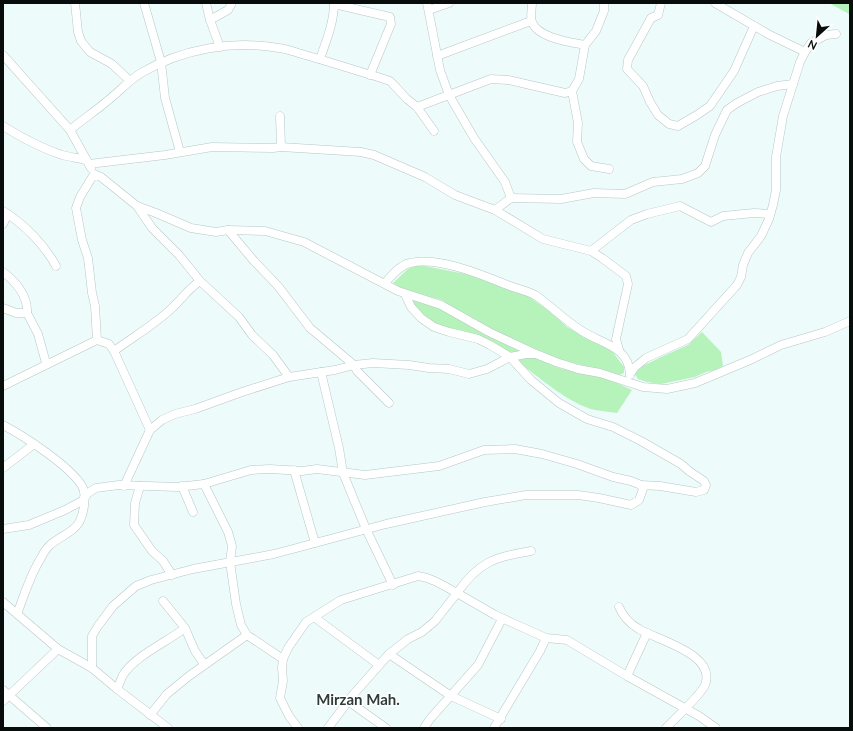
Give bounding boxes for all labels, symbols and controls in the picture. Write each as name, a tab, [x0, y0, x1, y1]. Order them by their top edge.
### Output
north arrow	[797, 16, 837, 56]
text: N	[806, 38, 819, 53]
district label: Mirzan Mah.	[316, 690, 400, 708]

